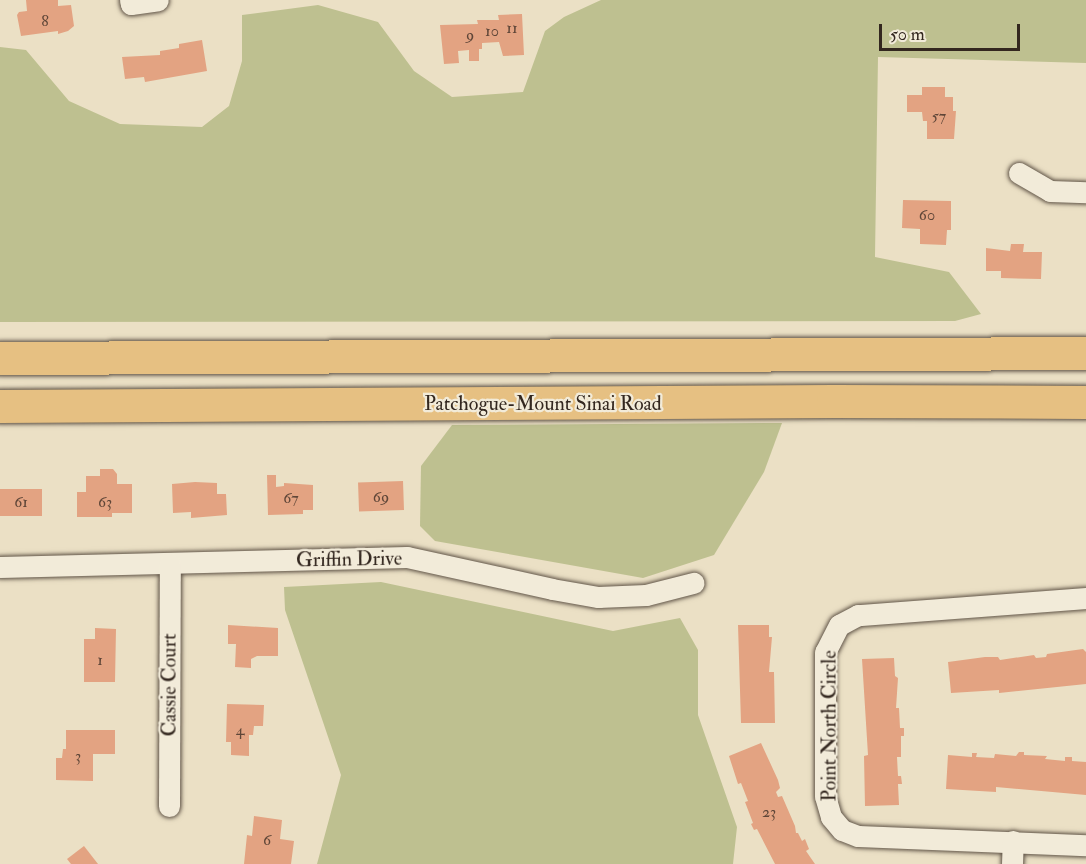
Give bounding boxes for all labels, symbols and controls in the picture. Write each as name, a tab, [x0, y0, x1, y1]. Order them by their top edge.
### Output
house number: 8	[41, 11, 49, 31]
scale bar	[882, 12, 1023, 50]
house number: 11	[506, 18, 518, 38]
house number: 10	[485, 21, 499, 41]
text: 50 m	[890, 23, 925, 46]
house number: 9	[466, 25, 474, 45]
house number: 57	[932, 106, 946, 126]
house number: 60	[919, 205, 935, 225]
street label: Patchogue-Mount Sinai Road	[424, 391, 662, 415]
house number: 69	[373, 487, 389, 507]
house number: 67	[283, 488, 299, 508]
house number: 61	[14, 492, 28, 512]
house number: 63	[98, 492, 112, 512]
street label: Griffin Drive	[296, 546, 402, 572]
street label: Cassie Court	[157, 634, 181, 736]
house number: 1	[97, 650, 103, 670]
street label: Point North Circle	[817, 650, 841, 802]
house number: 4	[236, 720, 244, 740]
house number: 3	[75, 746, 81, 766]
house number: 23	[762, 802, 776, 822]
house number: 6	[263, 830, 271, 850]

